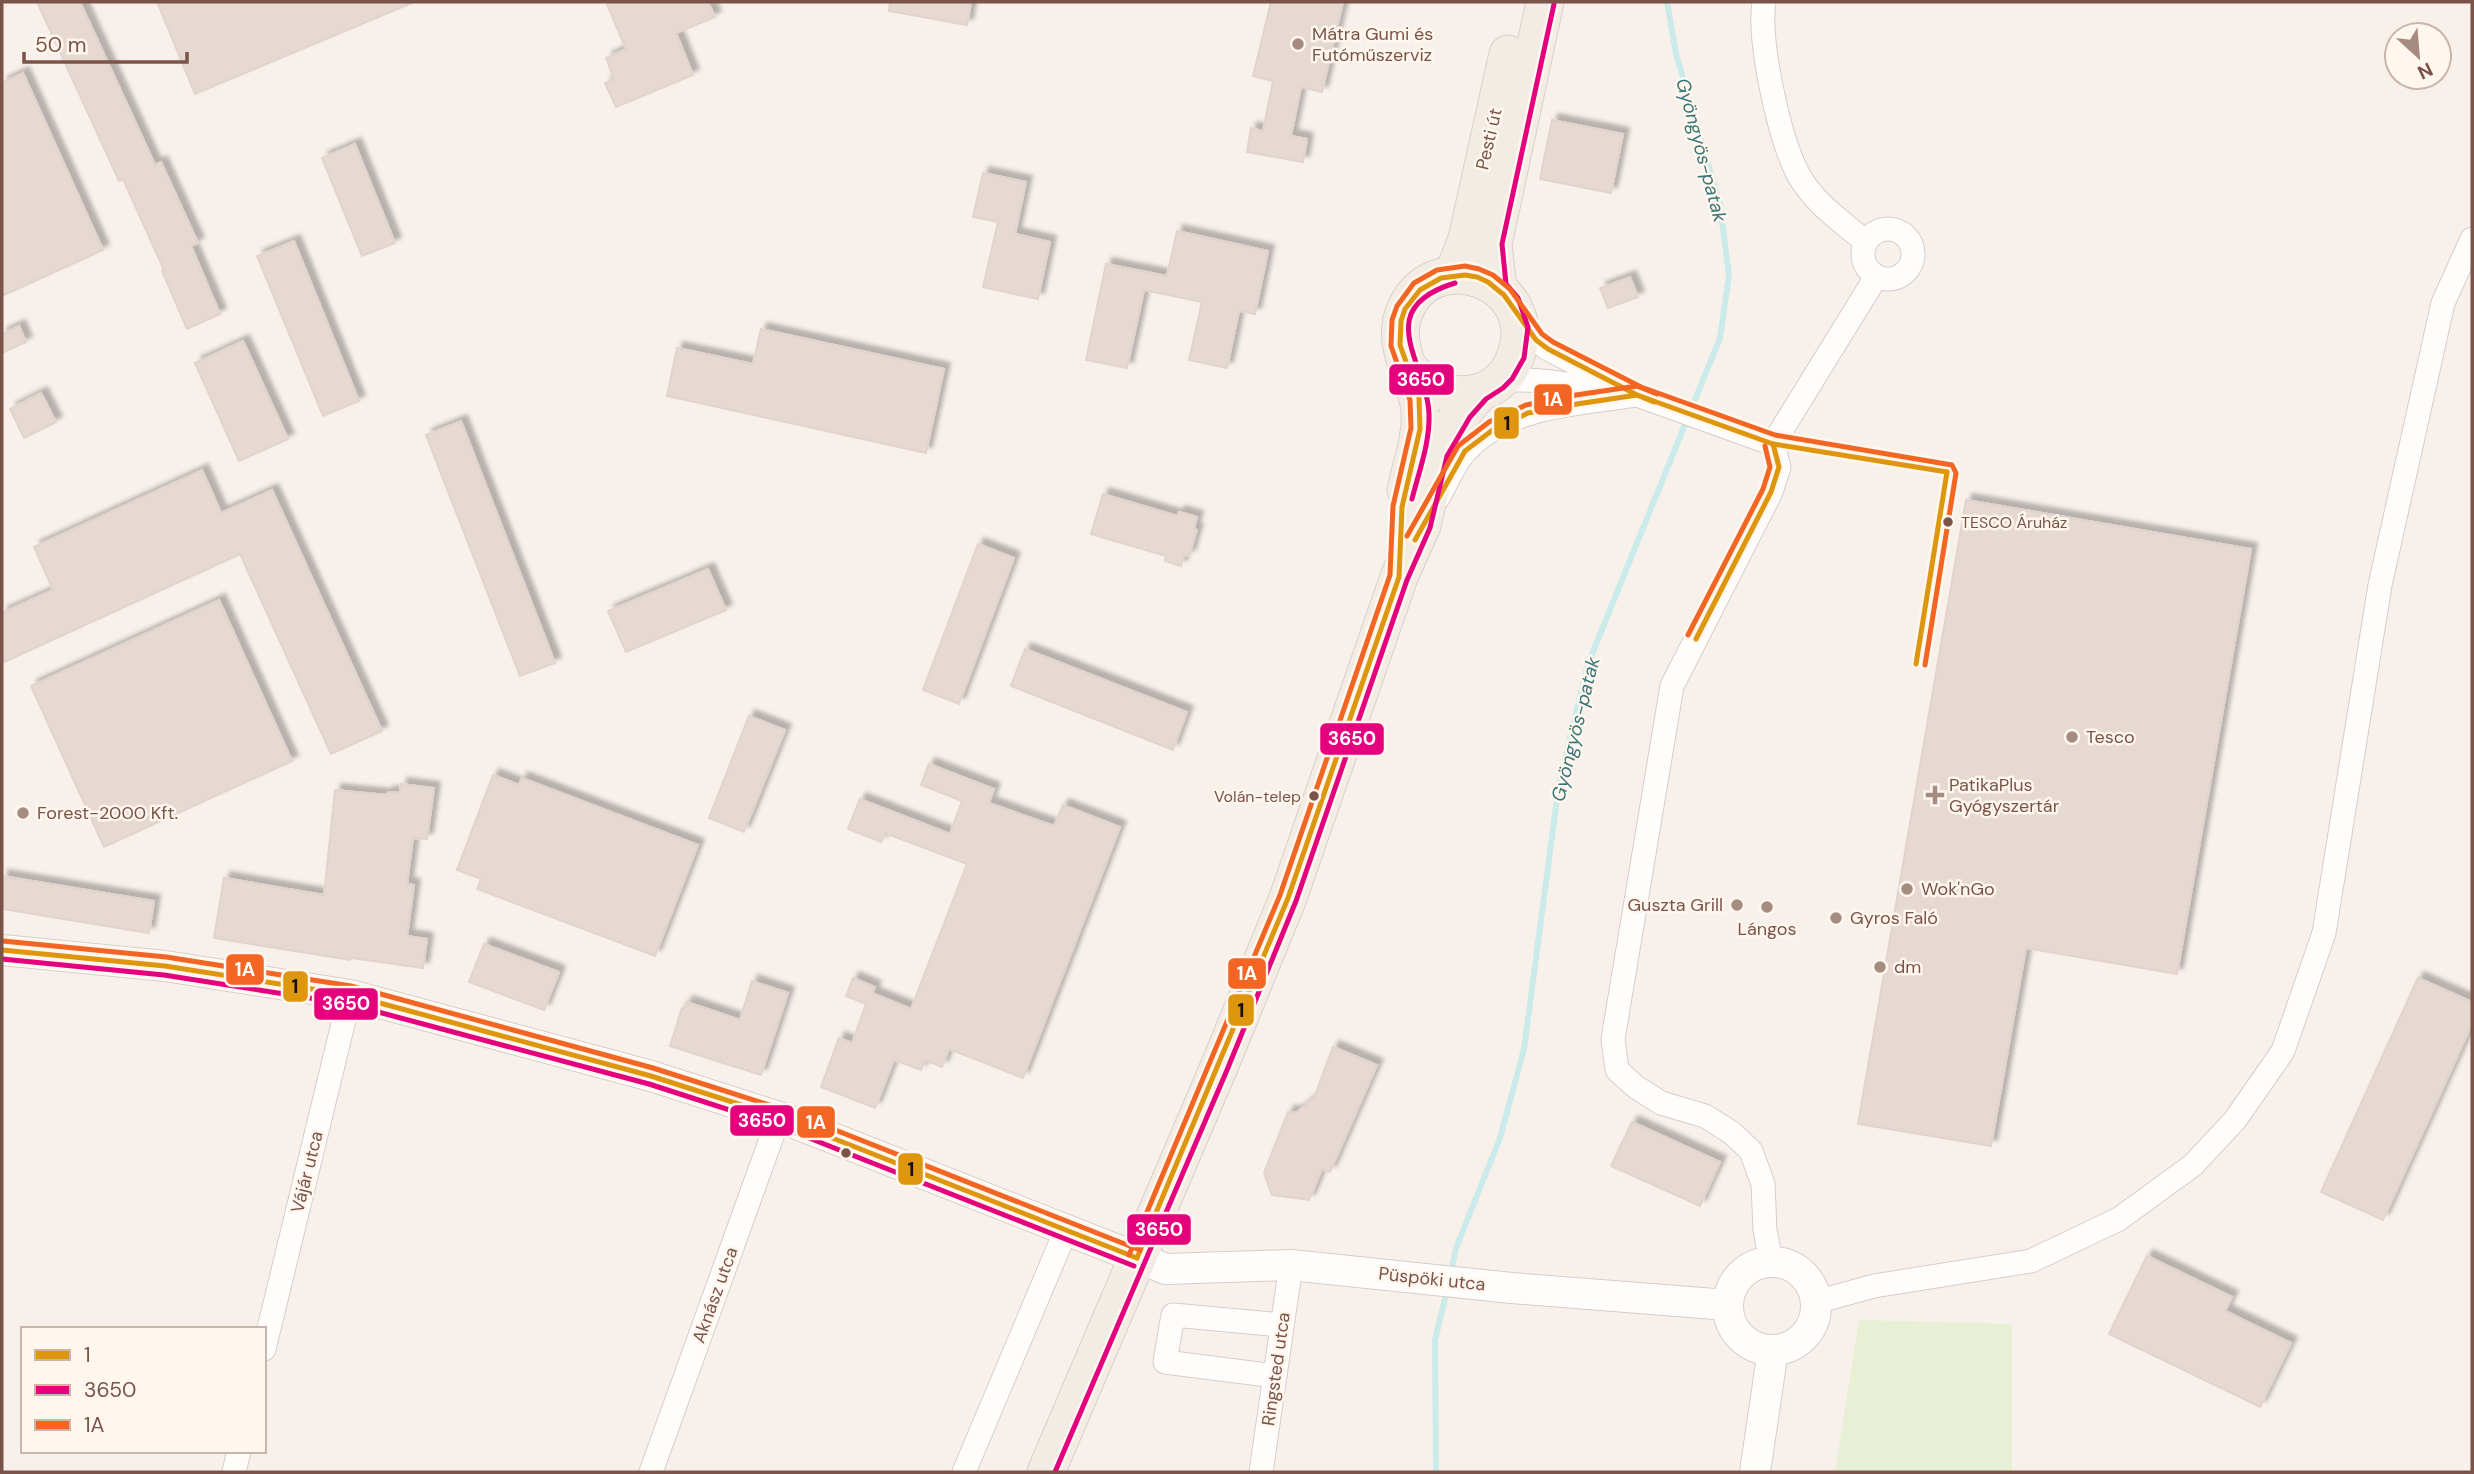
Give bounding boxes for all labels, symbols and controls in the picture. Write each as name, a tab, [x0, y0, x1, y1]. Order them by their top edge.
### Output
scale bar	[24, 21, 187, 65]
north arrow	[2383, 21, 2453, 91]
place label: Mátra Gumi és Futóműszerviz	[1312, 22, 1433, 67]
text: 50 m	[35, 31, 86, 59]
marker: Mátra Gumi és Futóműszerviz	[1290, 36, 1306, 52]
text: N	[2414, 57, 2437, 85]
water label: Gyöngyös-patak	[1670, 75, 1733, 225]
street label: Pesti út	[1470, 106, 1508, 172]
line badge: 3650	[1388, 363, 1455, 396]
text: 3650	[1397, 367, 1445, 392]
line badge: 1A	[1533, 383, 1573, 416]
text: 1A	[1543, 387, 1564, 412]
line badge: 1	[1493, 406, 1520, 440]
text: 1	[1504, 411, 1510, 436]
place label: TESCO Áruház	[1961, 512, 2067, 533]
marker: TESCO Áruház	[1941, 515, 1955, 529]
water label: Gyöngyös-patak	[1545, 654, 1606, 804]
line badge: 3650	[1319, 722, 1385, 756]
place label: Tesco	[2086, 725, 2135, 749]
text: 3650	[1328, 726, 1376, 751]
marker: Tesco	[2064, 729, 2080, 745]
place label: PatikaPlus Gyógyszertár	[1949, 773, 2060, 818]
place label: Volán-telep	[1214, 786, 1301, 807]
marker: PatikaPlus Gyógyszertár	[1927, 787, 1943, 803]
marker: Volán-telep	[1307, 789, 1321, 803]
place label: Forest-2000 Kft.	[37, 801, 178, 825]
marker: Forest-2000 Kft.	[15, 805, 31, 821]
place label: Wok'nGo	[1921, 877, 1995, 901]
marker: Wok'nGo	[1899, 881, 1915, 897]
place label: Guszta Grill	[1627, 893, 1723, 917]
marker: Guszta Grill	[1729, 897, 1745, 913]
marker: Lángos	[1759, 899, 1775, 915]
place label: Gyros Faló	[1850, 906, 1938, 930]
marker: Gyros Faló	[1828, 910, 1844, 926]
place label: Lángos	[1737, 917, 1797, 941]
line badge: 1A	[225, 953, 265, 986]
place label: dm	[1894, 955, 1921, 979]
text: 1A	[235, 957, 256, 982]
line badge: 1A	[1227, 957, 1267, 990]
marker: dm	[1872, 959, 1888, 975]
text: 1A	[1237, 961, 1258, 986]
line badge: 1	[282, 970, 309, 1003]
text: 1	[292, 974, 298, 999]
line badge: 3650	[313, 987, 379, 1021]
text: 3650	[322, 991, 370, 1016]
line badge: 1	[1227, 993, 1255, 1027]
text: 1	[1238, 998, 1244, 1023]
line badge: 3650	[729, 1104, 795, 1137]
line badge: 1A	[796, 1105, 836, 1139]
text: 3650	[738, 1108, 786, 1133]
text: 1A	[806, 1110, 827, 1135]
street label: Vájár utca	[285, 1129, 329, 1215]
unlabelled marker	[839, 1146, 853, 1160]
line badge: 1	[897, 1152, 924, 1186]
text: 1	[908, 1157, 914, 1182]
line badge: 3650	[1126, 1213, 1192, 1246]
text: 3650	[1135, 1217, 1183, 1242]
street label: Aknász utca	[687, 1244, 743, 1346]
street label: Püspöki utca	[1377, 1261, 1487, 1297]
street label: Ringsted utca	[1256, 1311, 1296, 1427]
legend	[21, 1327, 266, 1453]
text: 1	[84, 1341, 91, 1369]
text: 3650	[84, 1376, 136, 1404]
text: 1A	[84, 1411, 105, 1439]

